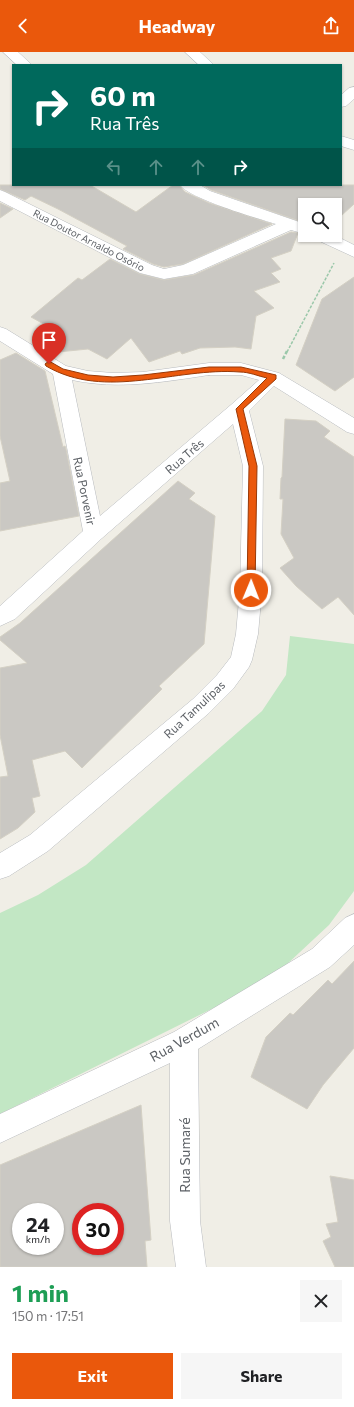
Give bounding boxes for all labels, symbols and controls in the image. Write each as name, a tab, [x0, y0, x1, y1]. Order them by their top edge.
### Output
icon: back	[12, 15, 34, 37]
text: Headway	[139, 15, 215, 37]
icon: share	[320, 15, 342, 37]
text: 60 m	[90, 78, 156, 112]
icon: right	[24, 80, 76, 132]
text: Rua Três	[90, 112, 159, 134]
icon: left	[103, 156, 125, 178]
icon: ahead	[145, 156, 167, 178]
icon: ahead	[187, 156, 209, 178]
icon: right	[229, 156, 251, 178]
map controls	[298, 198, 342, 242]
button: search	[298, 198, 342, 242]
street label: Rua Doutor Arnaldo Osório	[31, 207, 147, 273]
pin	[32, 323, 66, 364]
icon: arrive	[38, 329, 60, 351]
street label: Rua Três	[162, 436, 206, 476]
street label: Rua Porvenir	[71, 456, 99, 527]
position arrow	[230, 569, 272, 611]
street label: Rua Tamulipas	[161, 677, 227, 741]
street label: Rua Verdum	[146, 1013, 222, 1065]
street label: Rua Sumaré	[176, 1117, 193, 1193]
speed limit sign: 30	[72, 1203, 124, 1255]
text: 24	[26, 1212, 50, 1236]
text: km/h	[26, 1233, 50, 1245]
text: 1 min	[12, 1278, 69, 1307]
button: close	[300, 1280, 342, 1322]
text: 150 m · 17:51	[12, 1308, 84, 1324]
button: Exit	[12, 1353, 173, 1399]
button: Share	[181, 1353, 342, 1399]

